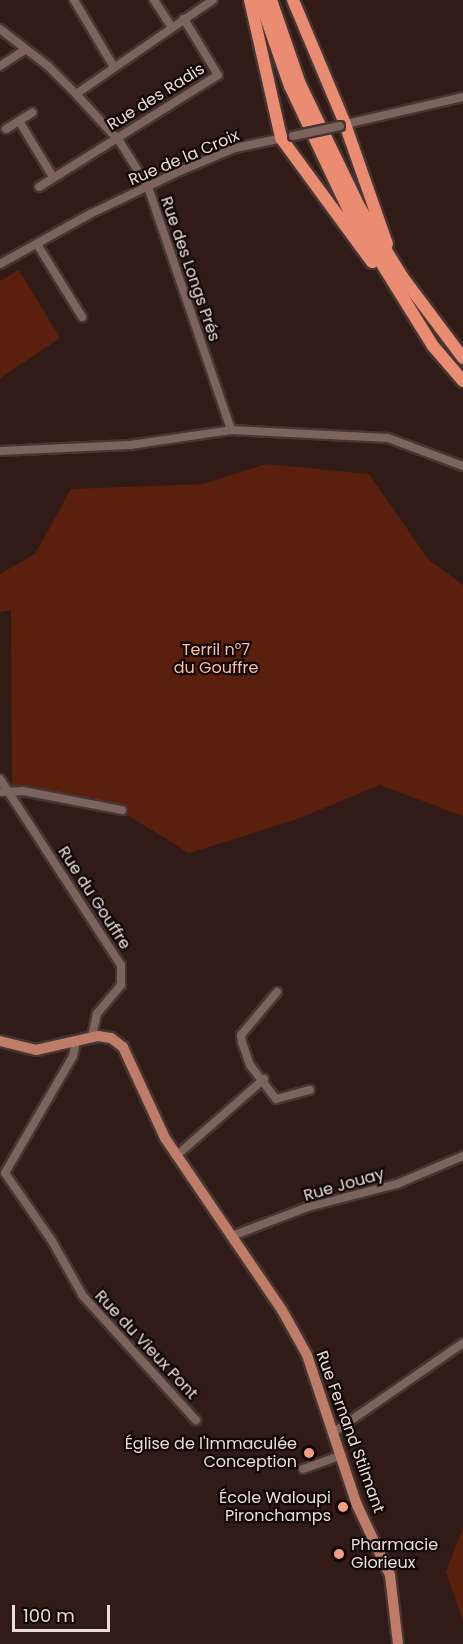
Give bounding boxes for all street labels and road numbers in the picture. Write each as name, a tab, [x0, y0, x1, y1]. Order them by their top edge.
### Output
street label: Rue des Radis	[104, 59, 208, 135]
street label: Rue de la Croix	[126, 126, 242, 190]
street label: Rue des Longs Prés	[156, 194, 224, 344]
street label: Rue du Gouffre	[54, 843, 134, 953]
street label: Rue Jouay	[301, 1164, 387, 1206]
street label: Rue du Vieux Pont	[91, 1287, 201, 1403]
street label: Rue Fernand Stilmant	[312, 1348, 388, 1516]

